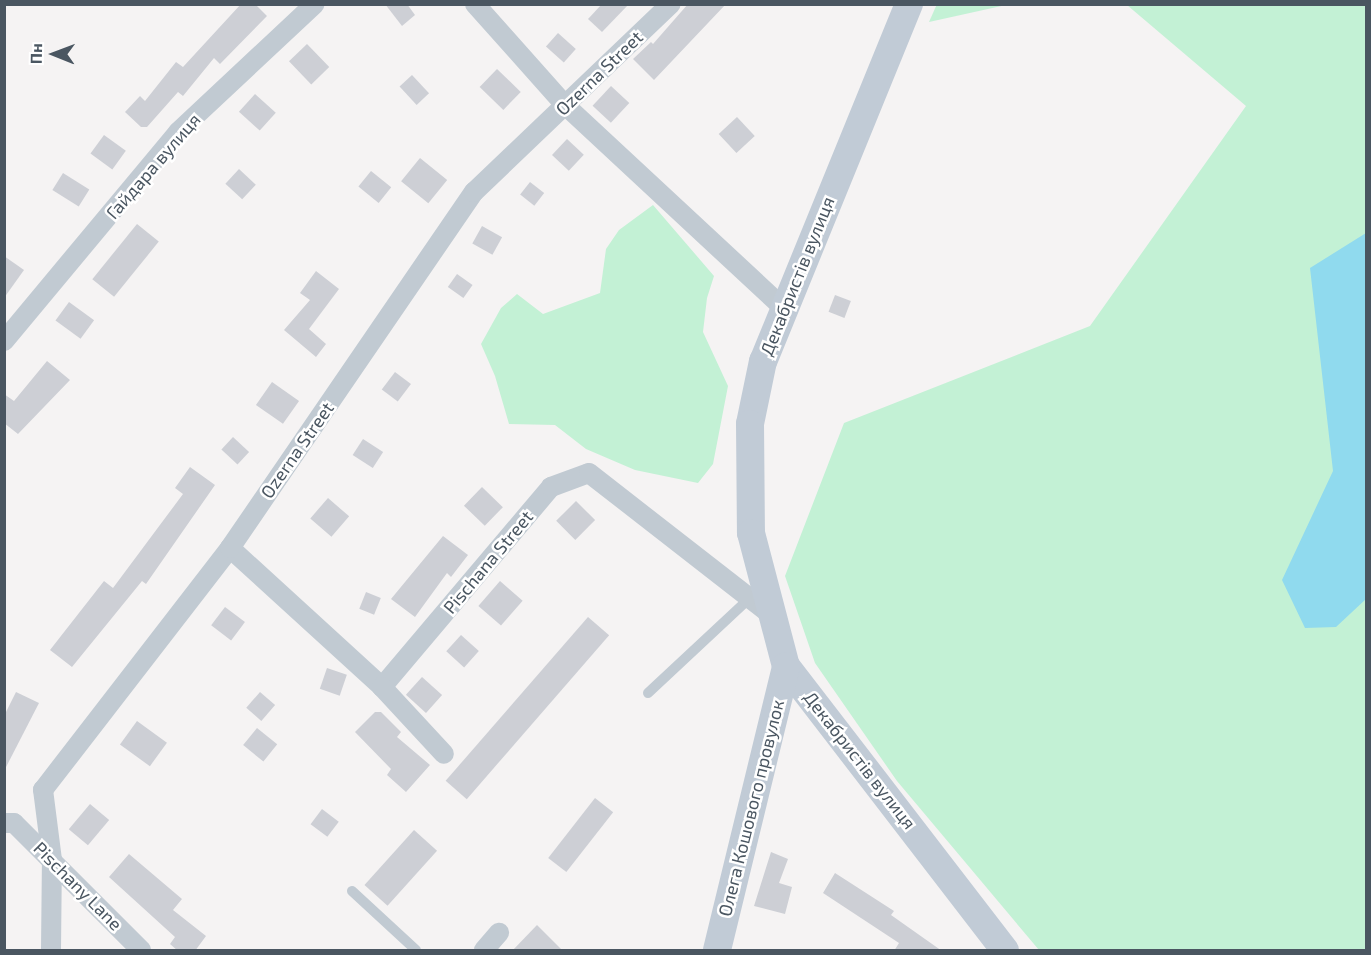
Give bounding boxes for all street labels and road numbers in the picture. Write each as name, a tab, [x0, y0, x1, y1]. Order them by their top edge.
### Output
street label: Ozerna Street	[551, 26, 647, 120]
street label: Гайдара вулиця	[101, 109, 205, 223]
street label: Декабристів вулиця	[755, 193, 839, 359]
street label: Ozerna Street	[256, 398, 338, 502]
street label: Pischana Street	[439, 506, 537, 618]
street label: Декабристів вулиця	[799, 687, 921, 833]
street label: Олега Кошового провулок	[714, 697, 788, 919]
street label: Pischany Lane	[29, 837, 127, 935]

